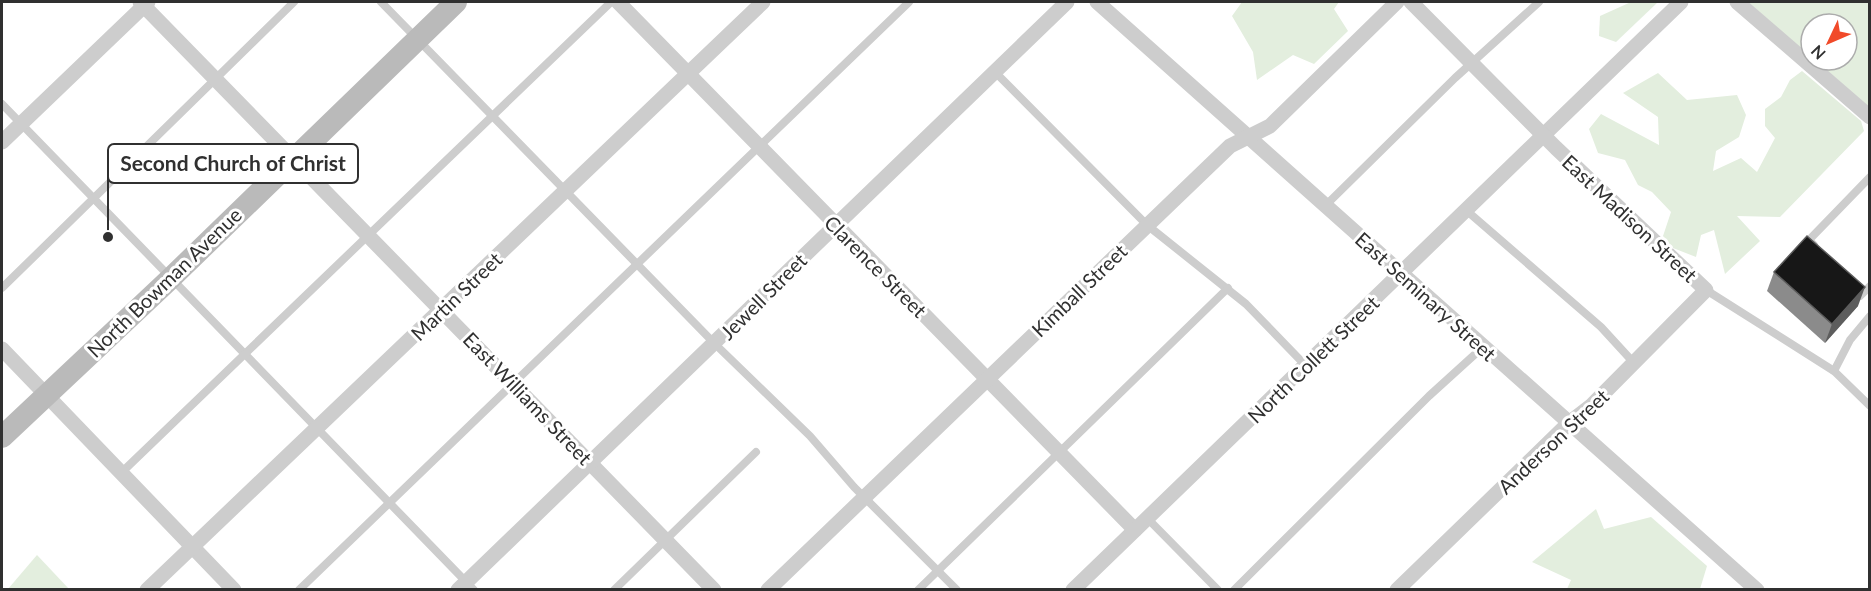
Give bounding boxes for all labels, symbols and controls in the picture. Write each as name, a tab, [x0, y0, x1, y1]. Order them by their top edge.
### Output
north arrow	[1799, 12, 1859, 72]
text: N	[1807, 42, 1829, 64]
callout: Second Church of Christ	[108, 144, 358, 183]
street label: East Madison Street	[1558, 149, 1702, 287]
text: Second Church of Christ	[120, 150, 346, 175]
street label: North Bowman Avenue	[82, 202, 246, 362]
street label: Clarence Street	[820, 210, 932, 322]
street label: East Seminary Street	[1351, 227, 1501, 365]
street label: Kimball Street	[1026, 239, 1132, 341]
street label: Martin Street	[406, 247, 506, 345]
street label: Jewell Street	[715, 248, 811, 344]
street label: North Collett Street	[1242, 290, 1384, 428]
street label: East Williams Street	[459, 327, 597, 469]
street label: Anderson Street	[1493, 384, 1613, 498]

